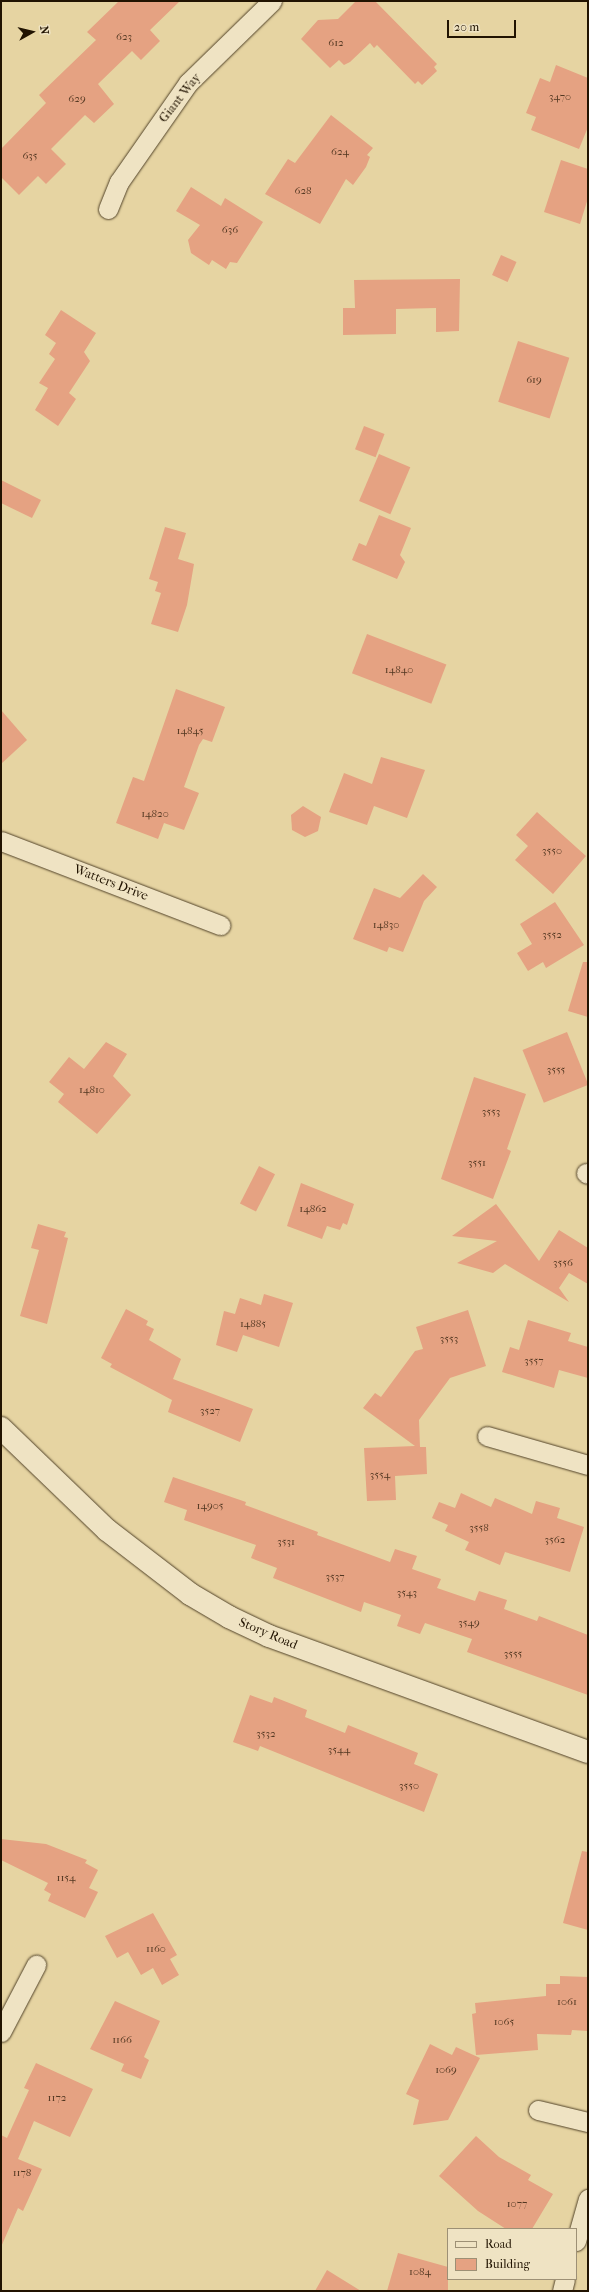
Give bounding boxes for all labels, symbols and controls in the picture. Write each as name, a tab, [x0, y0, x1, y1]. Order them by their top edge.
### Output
north arrow	[12, 12, 52, 52]
scale bar	[449, 12, 518, 38]
text: 20 m	[454, 20, 479, 34]
text: N	[37, 25, 51, 35]
house number: 623	[116, 30, 132, 44]
house number: 612	[328, 36, 344, 50]
street label: Giant Way	[156, 70, 204, 126]
house number: 3470	[549, 90, 571, 104]
house number: 629	[68, 92, 86, 106]
house number: 624	[331, 145, 349, 159]
house number: 635	[22, 149, 38, 163]
house number: 628	[294, 184, 312, 198]
house number: 636	[222, 223, 238, 237]
house number: 619	[526, 373, 542, 387]
house number: 14840	[385, 663, 413, 677]
house number: 14845	[177, 724, 203, 738]
house number: 14820	[141, 807, 169, 821]
house number: 3550	[542, 844, 562, 858]
street label: Watters Drive	[72, 862, 150, 904]
house number: 14830	[373, 918, 399, 932]
house number: 3552	[542, 928, 562, 942]
house number: 3555	[547, 1063, 565, 1077]
house number: 14810	[79, 1083, 105, 1097]
house number: 3553	[482, 1105, 500, 1119]
house number: 3551	[468, 1156, 486, 1170]
house number: 14862	[299, 1202, 327, 1216]
house number: 3556	[553, 1256, 573, 1270]
house number: 14885	[240, 1317, 266, 1331]
house number: 3553	[440, 1332, 458, 1346]
house number: 3557	[524, 1354, 544, 1368]
house number: 3527	[200, 1404, 220, 1418]
house number: 3554	[370, 1468, 390, 1482]
house number: 14905	[196, 1499, 224, 1513]
house number: 3558	[469, 1521, 489, 1535]
house number: 3562	[545, 1533, 565, 1547]
house number: 3531	[277, 1535, 295, 1549]
house number: 3537	[325, 1570, 345, 1584]
house number: 3543	[397, 1586, 417, 1600]
street label: Story Road	[236, 1615, 300, 1653]
house number: 3549	[458, 1616, 480, 1630]
house number: 3555	[504, 1647, 522, 1661]
house number: 3532	[256, 1727, 276, 1741]
house number: 3544	[328, 1743, 350, 1757]
house number: 3550	[399, 1779, 419, 1793]
house number: 1154	[56, 1871, 76, 1885]
house number: 1160	[146, 1942, 166, 1956]
house number: 1061	[557, 1995, 577, 2009]
house number: 1065	[494, 2015, 514, 2029]
house number: 1166	[112, 2033, 132, 2047]
house number: 1069	[435, 2063, 457, 2077]
house number: 1172	[48, 2091, 66, 2105]
house number: 1178	[13, 2166, 31, 2180]
house number: 1077	[507, 2197, 527, 2211]
legend	[447, 2228, 577, 2280]
text: Road	[485, 2237, 512, 2251]
text: Building	[485, 2257, 530, 2271]
house number: 1084	[409, 2265, 431, 2279]

